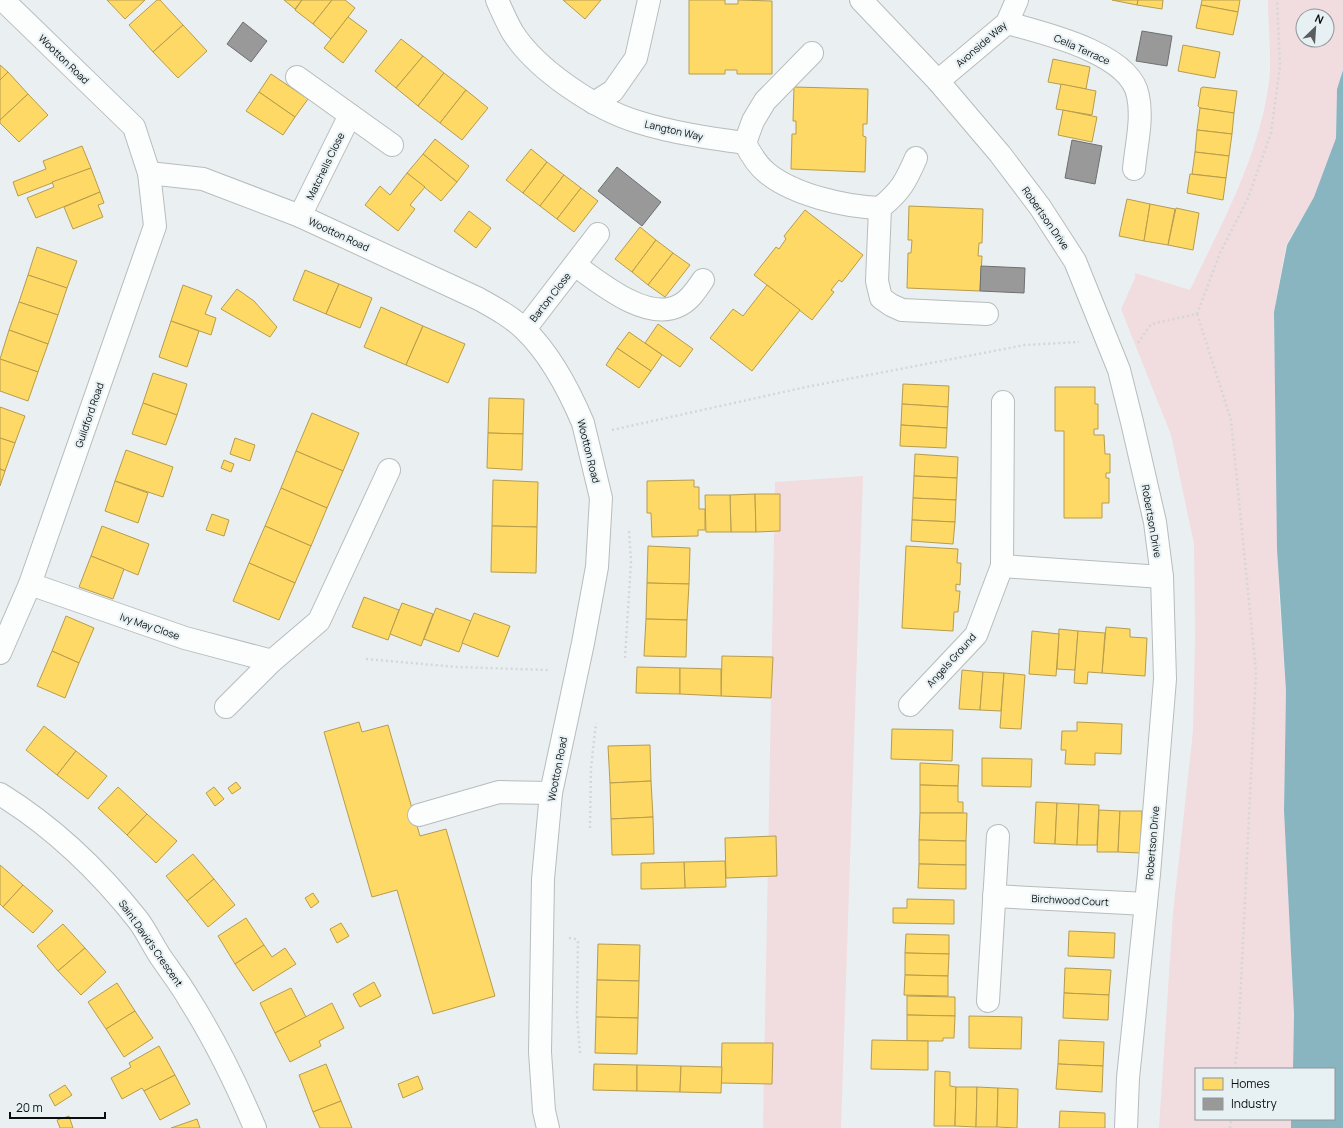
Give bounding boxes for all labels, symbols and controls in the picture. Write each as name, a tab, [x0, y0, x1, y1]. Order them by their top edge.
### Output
north arrow	[1295, 8, 1335, 48]
text: N	[1313, 10, 1326, 27]
street label: Avonside Way	[952, 17, 1010, 70]
street label: Celia Terrace	[1052, 30, 1112, 68]
street label: Wootton Road	[36, 31, 92, 87]
street label: Langton Way	[643, 116, 705, 144]
street label: Matchells Close	[303, 130, 347, 202]
street label: Robertson Drive	[1019, 184, 1073, 252]
street label: Wootton Road	[306, 214, 372, 254]
street label: Barton Close	[526, 269, 574, 325]
street label: Guildford Road	[71, 381, 107, 449]
street label: Wootton Road	[574, 417, 604, 485]
street label: Robertson Drive	[1139, 483, 1165, 559]
street label: Ivy May Close	[118, 609, 182, 643]
street label: Angels Ground	[923, 630, 979, 690]
street label: Wootton Road	[544, 735, 570, 803]
street label: Robertson Drive	[1142, 805, 1162, 881]
street label: Birchwood Court	[1031, 891, 1109, 909]
street label: Saint David's Crescent	[116, 897, 186, 989]
legend	[1195, 1068, 1335, 1120]
text: Homes	[1231, 1075, 1270, 1092]
scale bar	[10, 1094, 105, 1120]
text: Industry	[1231, 1095, 1277, 1112]
text: 20 m	[16, 1099, 43, 1116]

